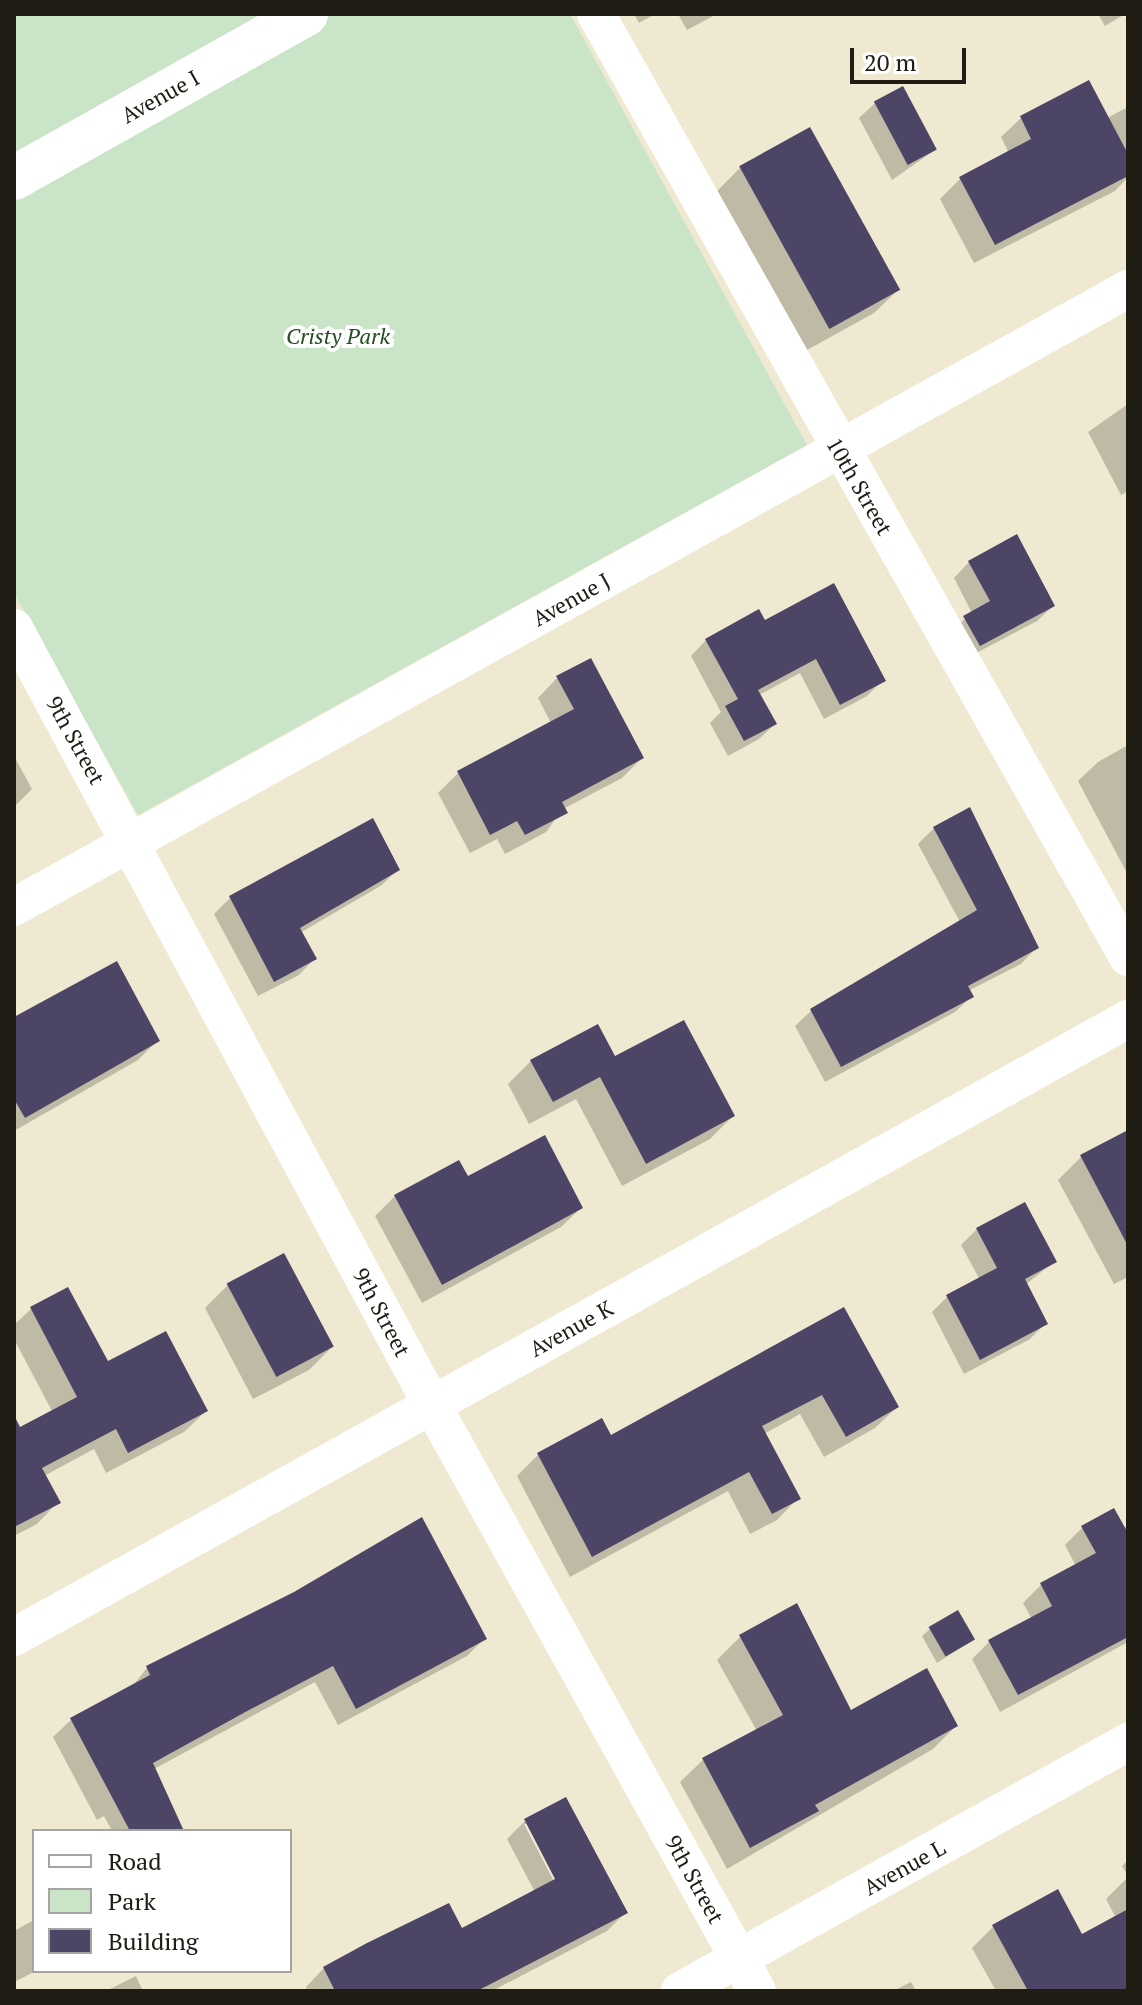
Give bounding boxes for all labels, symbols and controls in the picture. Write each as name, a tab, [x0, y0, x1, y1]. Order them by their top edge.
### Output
scale bar	[854, 32, 970, 82]
text: 20 m	[864, 46, 916, 78]
street label: Avenue I	[116, 64, 204, 128]
park label: Cristy Park	[286, 323, 390, 349]
street label: 10th Street	[821, 432, 899, 540]
street label: Avenue J	[527, 567, 615, 631]
street label: 9th Street	[41, 691, 111, 789]
street label: 9th Street	[348, 1263, 416, 1361]
street label: Avenue K	[525, 1294, 617, 1362]
legend	[32, 1829, 292, 1973]
street label: 9th Street	[660, 1830, 730, 1928]
street label: Avenue L	[858, 1834, 950, 1900]
text: Road	[108, 1845, 162, 1877]
text: Park	[108, 1885, 156, 1917]
text: Building	[108, 1925, 198, 1957]

